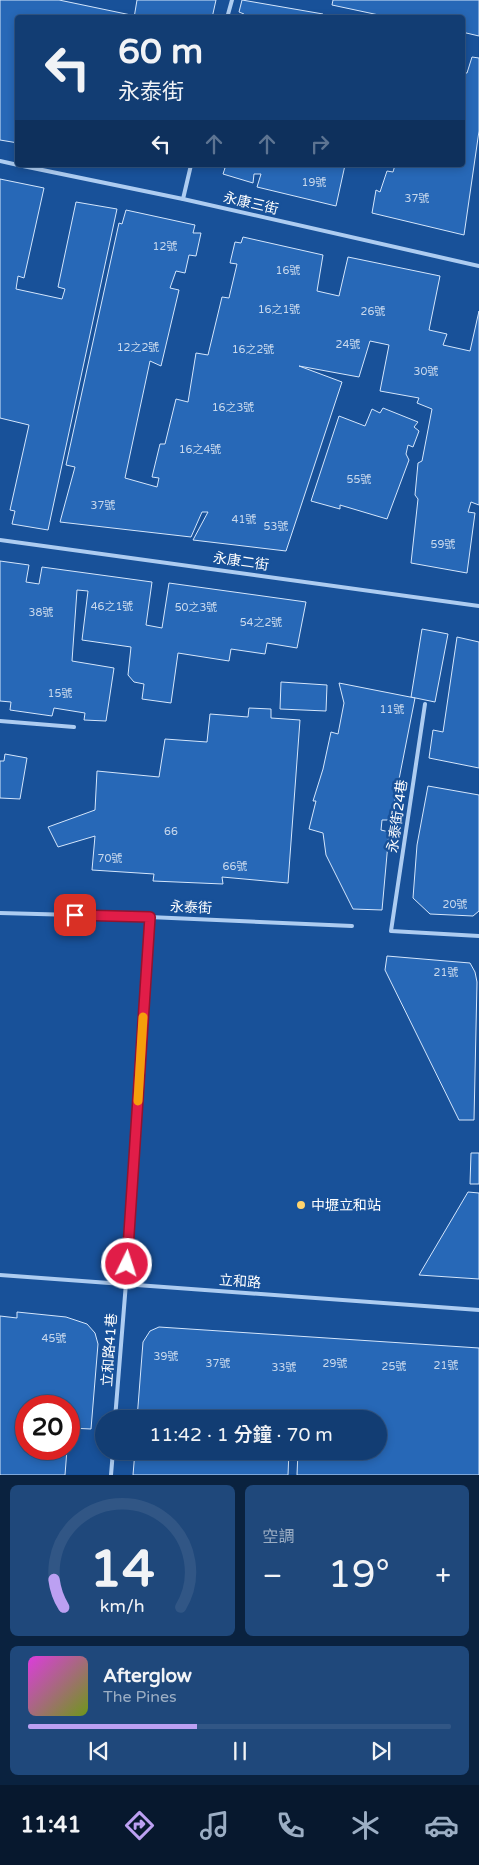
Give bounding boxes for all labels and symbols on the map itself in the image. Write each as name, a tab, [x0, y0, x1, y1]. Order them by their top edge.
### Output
house number: 19號	[302, 176, 326, 189]
street label: 永康三街	[222, 189, 280, 218]
house number: 37號	[405, 192, 429, 205]
house number: 12號	[153, 240, 177, 253]
house number: 16號	[276, 264, 300, 277]
house number: 16之1號	[258, 303, 300, 316]
house number: 26號	[361, 305, 385, 318]
house number: 24號	[336, 338, 360, 351]
house number: 12之2號	[117, 341, 159, 354]
house number: 16之2號	[232, 343, 274, 356]
house number: 30號	[414, 365, 438, 378]
house number: 16之3號	[212, 401, 254, 414]
house number: 16之4號	[179, 443, 221, 456]
house number: 55號	[347, 473, 371, 486]
house number: 37號	[91, 499, 115, 512]
house number: 41號	[232, 513, 256, 526]
house number: 53號	[264, 520, 288, 533]
house number: 59號	[431, 538, 455, 551]
street label: 永康二街	[212, 549, 270, 574]
house number: 46之1號	[91, 600, 133, 613]
house number: 50之3號	[175, 601, 217, 614]
house number: 38號	[29, 606, 53, 619]
house number: 54之2號	[240, 616, 282, 629]
house number: 15號	[48, 687, 72, 700]
house number: 11號	[380, 703, 404, 716]
street label: 永泰街24巷	[384, 778, 411, 854]
house number: 66	[164, 825, 178, 838]
house number: 70號	[98, 852, 122, 865]
house number: 66號	[223, 860, 247, 873]
pin	[54, 894, 96, 936]
street label: 永泰街	[170, 898, 212, 917]
house number: 20號	[443, 898, 467, 911]
house number: 21號	[434, 966, 458, 979]
place label: 中壢立和站	[311, 1197, 381, 1214]
marker: 中壢立和站	[295, 1199, 307, 1211]
position arrow	[100, 1237, 152, 1289]
street label: 立和路	[218, 1272, 262, 1291]
street label: 立和路41巷	[98, 1313, 121, 1387]
house number: 45號	[42, 1332, 66, 1345]
house number: 39號	[154, 1350, 178, 1363]
house number: 37號	[206, 1357, 230, 1370]
house number: 29號	[323, 1357, 347, 1370]
house number: 21號	[434, 1359, 458, 1372]
house number: 25號	[382, 1360, 406, 1373]
house number: 33號	[272, 1361, 296, 1374]
speed limit sign: 20	[15, 1395, 80, 1460]

